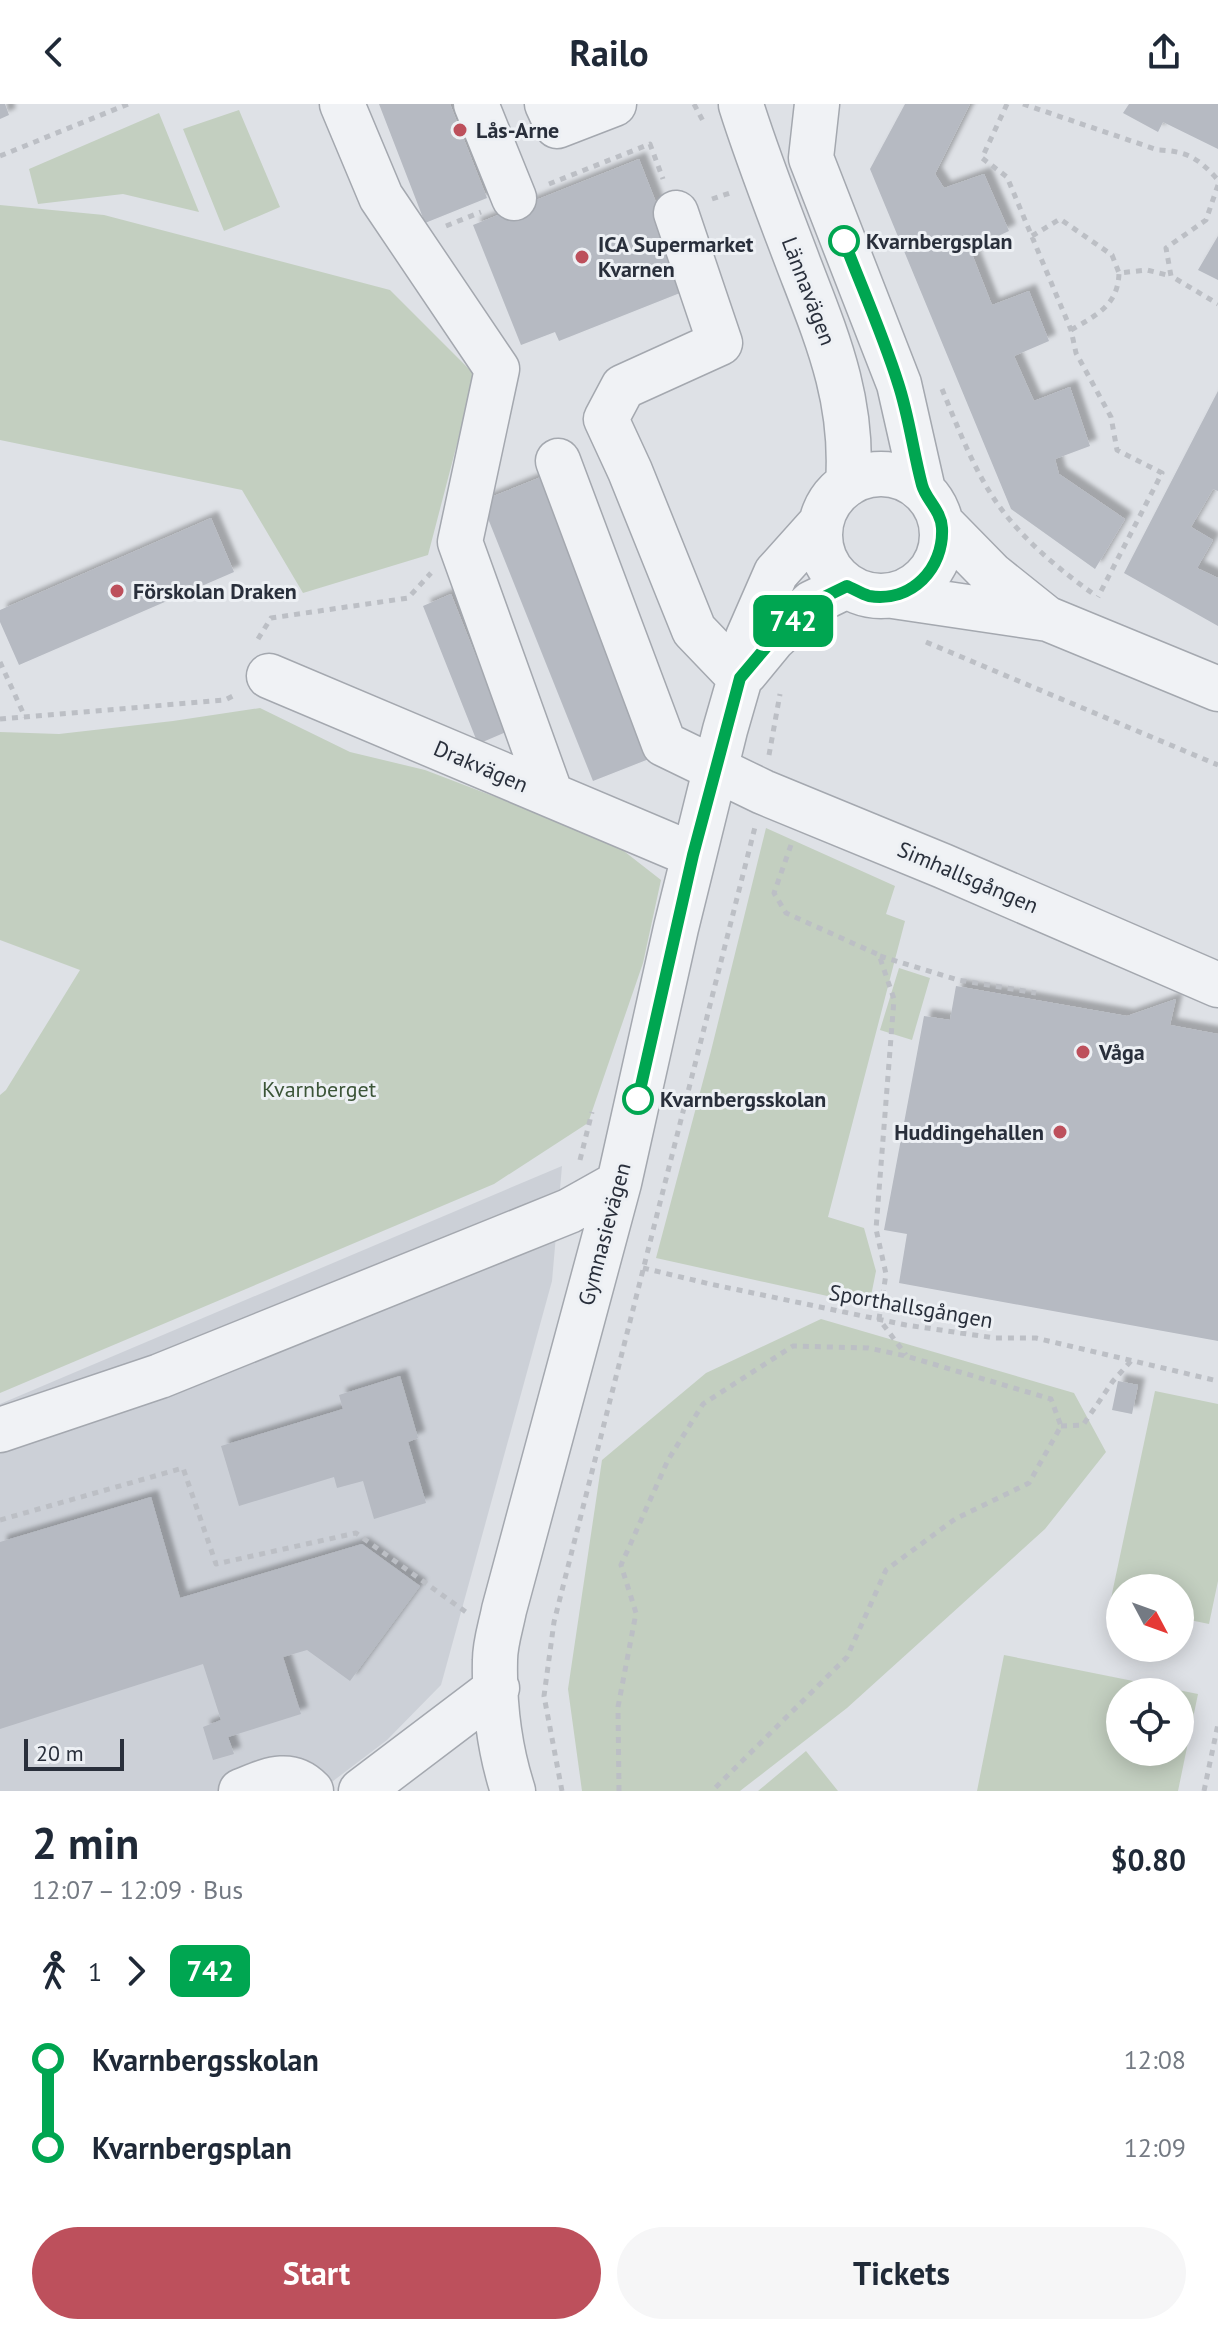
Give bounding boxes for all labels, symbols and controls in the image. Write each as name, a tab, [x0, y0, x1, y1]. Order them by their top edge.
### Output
text: Railo	[569, 29, 649, 76]
icon: back	[32, 30, 76, 74]
icon: share	[1142, 30, 1186, 74]
place label: Lås-Arne	[476, 116, 559, 144]
marker: Lås-Arne	[451, 121, 469, 139]
marker: Kvarnbergsplan	[829, 226, 859, 256]
place label: Kvarnbergsplan	[866, 227, 1013, 255]
place label: ICA Supermarket Kvarnen	[598, 230, 754, 283]
street label: Lännavägen	[776, 233, 842, 349]
marker: ICA Supermarket Kvarnen	[573, 248, 591, 266]
place label: Förskolan Draken	[133, 577, 297, 605]
marker: Förskolan Draken	[108, 582, 126, 600]
line badge: 742	[747, 595, 839, 647]
text: 742	[769, 602, 817, 639]
street label: Drakvägen	[430, 734, 532, 798]
street label: Simhallsgången	[893, 835, 1043, 919]
place label: Våga	[1098, 1038, 1145, 1066]
marker: Våga	[1074, 1043, 1092, 1061]
park label: Kvarnberget	[262, 1075, 377, 1103]
marker: Kvarnbergsskolan	[623, 1084, 653, 1114]
place label: Kvarnbergsskolan	[660, 1085, 826, 1113]
place label: Huddingehallen	[894, 1118, 1044, 1146]
marker: Huddingehallen	[1051, 1123, 1069, 1141]
street label: Gymnasievägen	[571, 1159, 637, 1309]
street label: Sporthallsgången	[827, 1278, 995, 1334]
north arrow	[1106, 1574, 1194, 1662]
map controls	[1106, 1574, 1194, 1766]
button: locate	[1106, 1678, 1194, 1766]
scale bar	[24, 1735, 124, 1771]
text: 20 m	[36, 1739, 84, 1767]
text: 2 min	[32, 1814, 139, 1871]
text: $0.80	[1111, 1840, 1186, 1879]
text: 12:07 – 12:09 · Bus	[32, 1873, 243, 1906]
icon: walk	[32, 1949, 76, 1993]
icon: forward	[114, 1949, 158, 1993]
text: 742	[186, 1952, 234, 1989]
text: 1	[88, 1955, 102, 1988]
text: Kvarnbergsskolan	[92, 2040, 319, 2079]
text: 12:08	[1124, 2043, 1186, 2076]
text: Kvarnbergsplan	[92, 2128, 292, 2167]
text: 12:09	[1124, 2131, 1186, 2164]
button: Start	[32, 2227, 601, 2319]
button: Tickets	[617, 2227, 1186, 2319]

